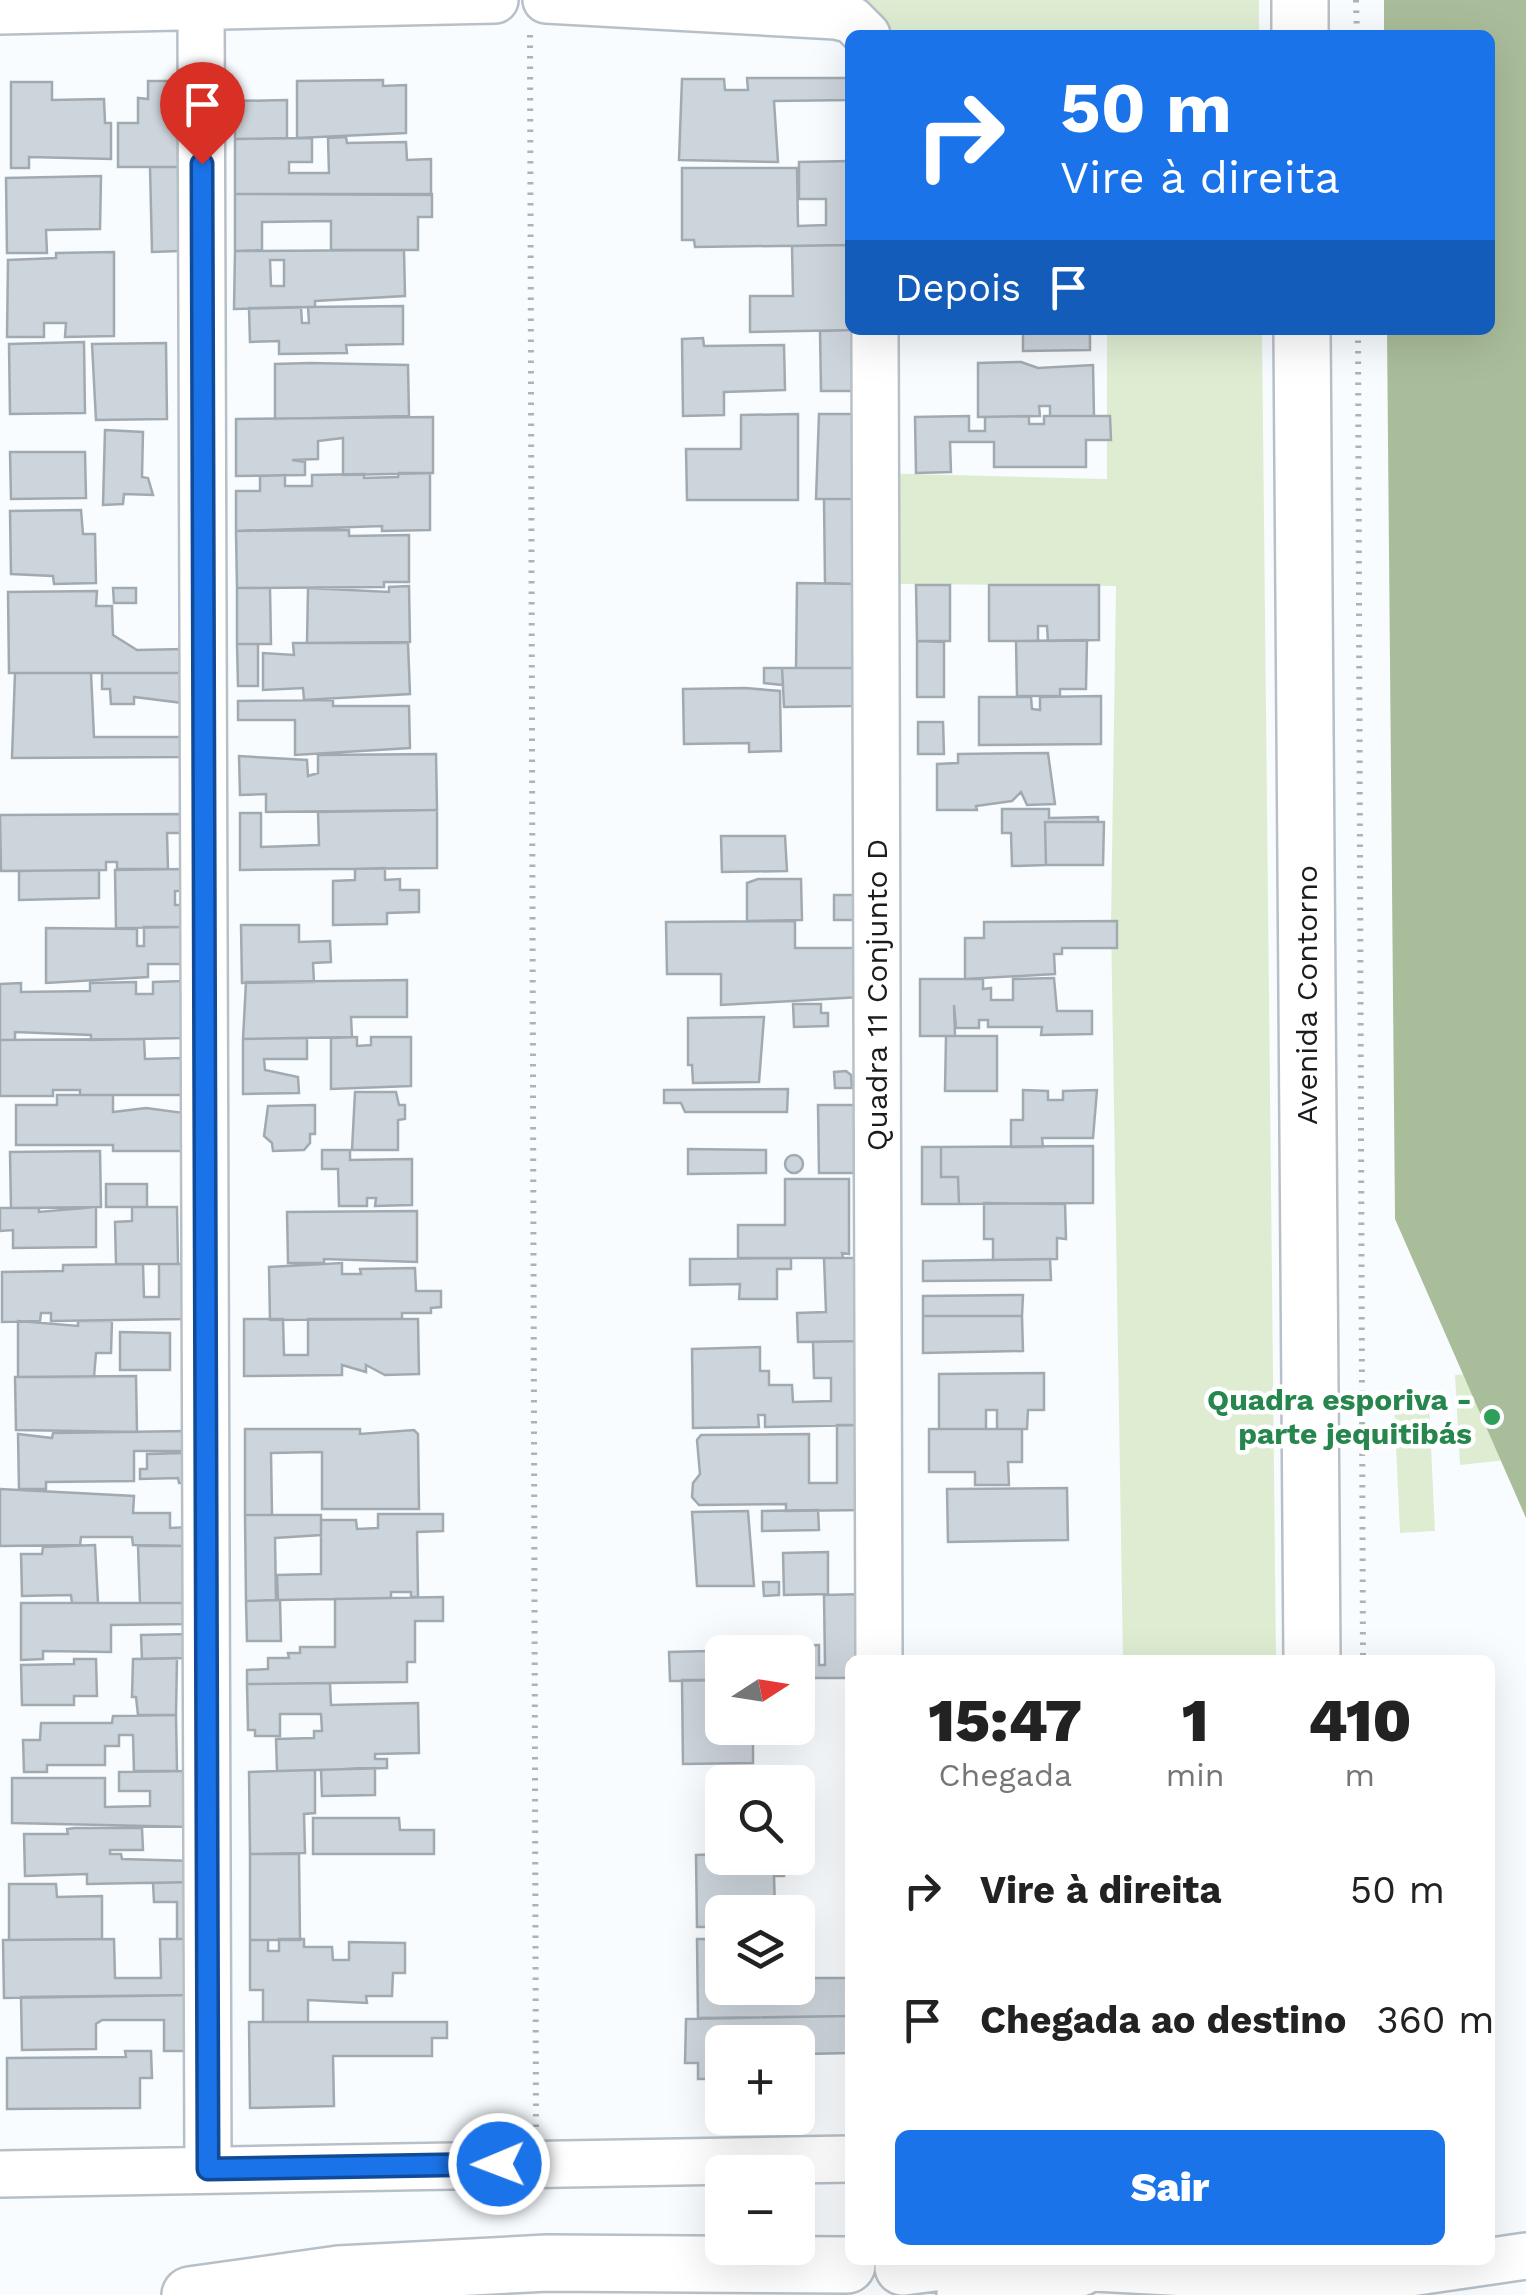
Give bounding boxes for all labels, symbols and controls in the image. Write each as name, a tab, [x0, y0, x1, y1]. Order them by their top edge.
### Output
pin	[160, 62, 245, 165]
text: 50 m	[1060, 67, 1232, 149]
icon: right	[895, 70, 1025, 200]
icon: arrive	[175, 77, 230, 132]
text: Vire à direita	[1060, 151, 1340, 204]
icon: arrive	[1041, 260, 1096, 315]
text: Depois	[895, 266, 1021, 310]
street label: Quadra 11 Conjunto D	[859, 839, 894, 1151]
street label: Avenida Contorno	[1289, 865, 1324, 1125]
place label: Quadra esporiva - parte jequitibás	[1207, 1382, 1472, 1451]
marker: Quadra esporiva - parte jequitibás	[1481, 1406, 1503, 1428]
north arrow	[705, 1635, 815, 1745]
map controls	[705, 1635, 815, 2265]
text: 15:47	[928, 1685, 1082, 1756]
text: 1	[1182, 1685, 1209, 1756]
text: 410	[1308, 1685, 1412, 1756]
text: Chegada	[939, 1756, 1072, 1794]
text: min	[1166, 1756, 1225, 1794]
text: m	[1345, 1756, 1375, 1794]
button: search	[705, 1765, 815, 1875]
icon: right	[895, 1863, 950, 1918]
text: Vire à direita	[980, 1868, 1221, 1912]
text: 50 m	[1350, 1868, 1445, 1912]
button: layers	[705, 1895, 815, 2005]
icon: arrive	[895, 1993, 950, 2048]
text: Chegada ao destino	[980, 1998, 1347, 2042]
text: 360 m	[1377, 1998, 1495, 2042]
button: +	[705, 2025, 815, 2135]
position arrow	[447, 2112, 551, 2216]
button: Sair	[895, 2130, 1445, 2245]
button: −	[705, 2155, 815, 2265]

